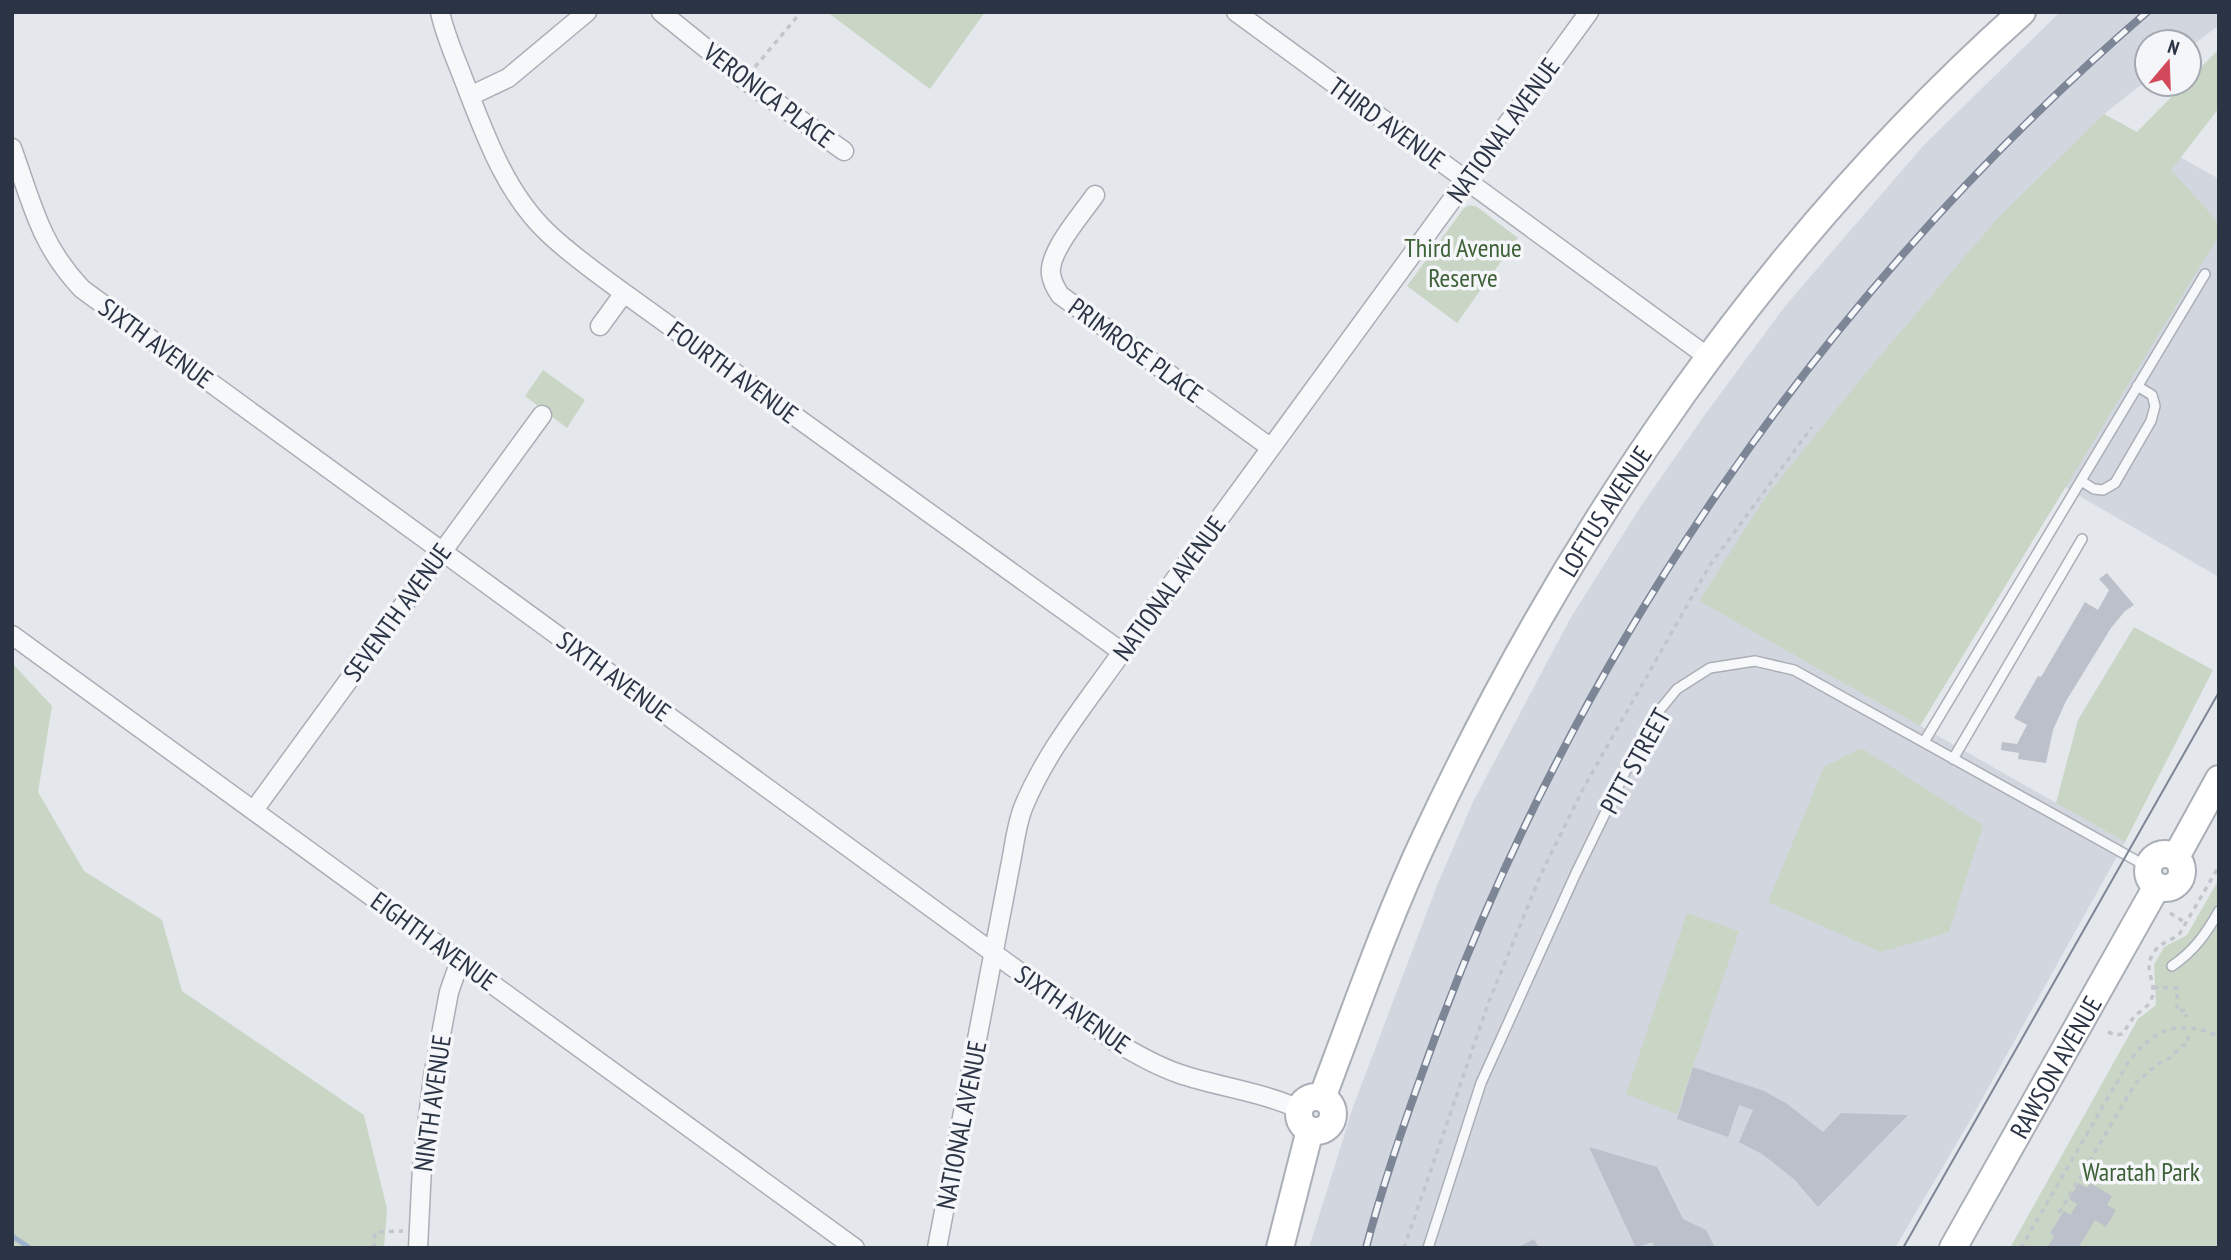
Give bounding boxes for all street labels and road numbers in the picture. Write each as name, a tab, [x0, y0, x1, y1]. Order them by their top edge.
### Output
street label: VERONICA PLACE	[696, 35, 841, 155]
street label: NATIONAL AVENUE	[1439, 51, 1567, 209]
street label: THIRD AVENUE	[1322, 70, 1452, 176]
street label: PRIMROSE PLACE	[1062, 290, 1210, 410]
street label: SIXTH AVENUE	[93, 291, 219, 395]
street label: FOURTH AVENUE	[661, 314, 805, 430]
street label: LOFTUS AVENUE	[1551, 439, 1658, 582]
street label: NATIONAL AVENUE	[1105, 509, 1233, 667]
street label: SEVENTH AVENUE	[336, 536, 458, 688]
street label: SIXTH AVENUE	[551, 624, 677, 728]
street label: PITT STREET	[1593, 702, 1678, 819]
street label: EIGHTH AVENUE	[365, 884, 503, 998]
street label: SIXTH AVENUE	[1009, 957, 1137, 1061]
street label: RAWSON AVENUE	[2002, 990, 2108, 1144]
street label: NINTH AVENUE	[406, 1033, 458, 1173]
street label: NATIONAL AVENUE	[928, 1038, 994, 1212]

